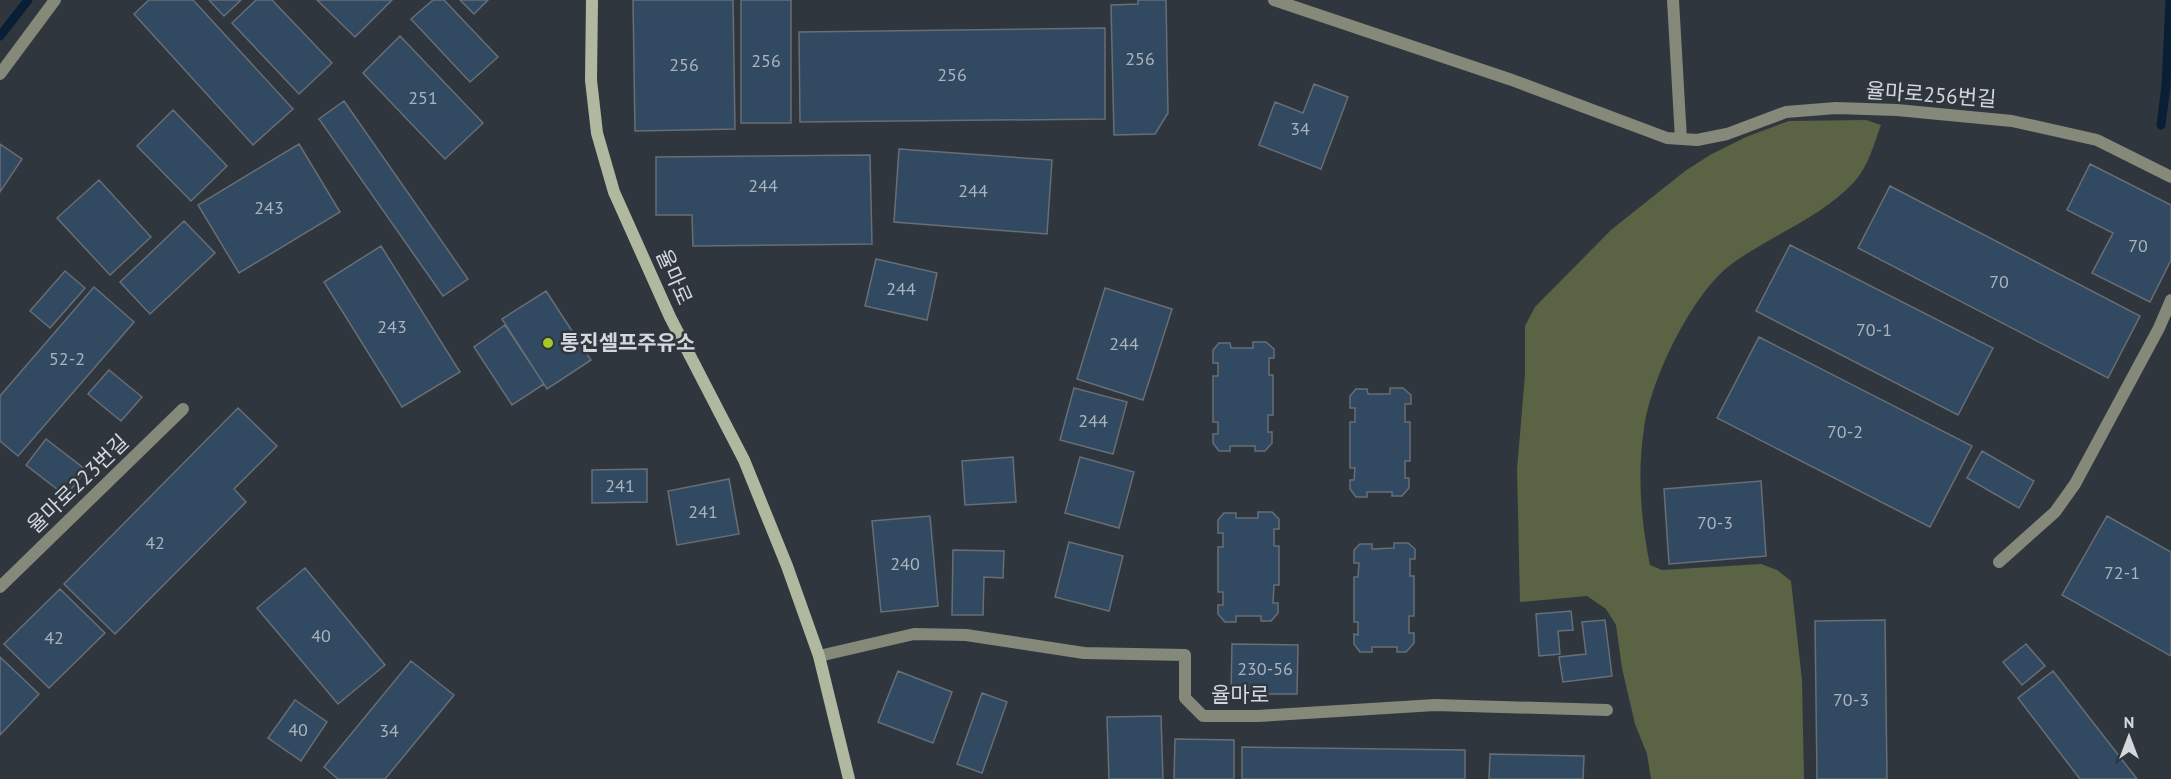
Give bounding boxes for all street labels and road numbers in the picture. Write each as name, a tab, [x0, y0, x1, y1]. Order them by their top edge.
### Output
street label: 율마로256번길	[1865, 76, 1997, 113]
street label: 율마로	[650, 245, 699, 309]
street label: 율마로223번길	[21, 428, 134, 539]
street label: 율마로	[1211, 681, 1269, 708]

